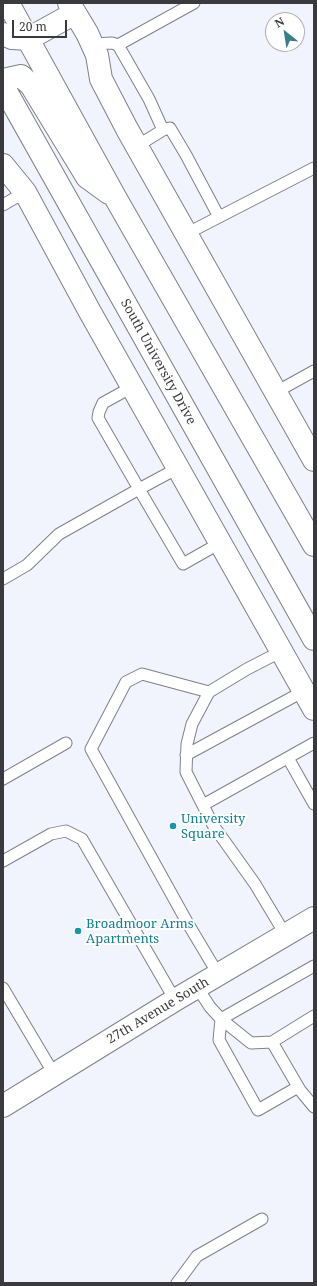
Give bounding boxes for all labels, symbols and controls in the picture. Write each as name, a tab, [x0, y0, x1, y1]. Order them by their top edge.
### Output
scale bar	[14, 12, 69, 38]
north arrow	[265, 12, 305, 52]
text: N	[272, 13, 287, 31]
text: 20 m	[19, 18, 47, 35]
street label: South University Drive	[117, 297, 199, 427]
place label: University Square	[181, 811, 245, 842]
marker: University Square	[168, 821, 178, 831]
place label: Broadmoor Arms Apartments	[86, 916, 194, 947]
marker: Broadmoor Arms Apartments	[73, 926, 83, 936]
street label: 27th Avenue South	[104, 974, 212, 1048]

